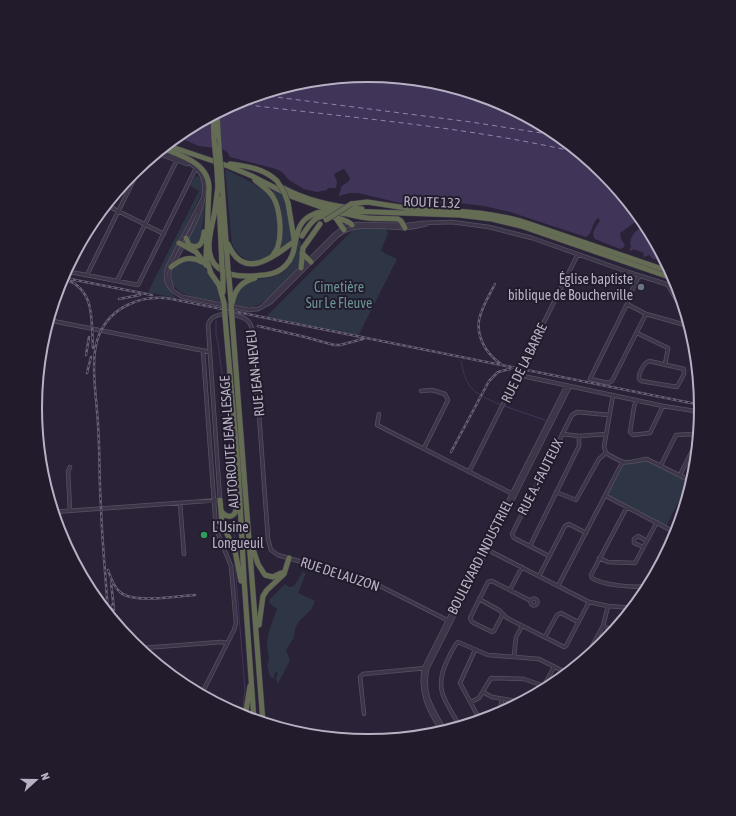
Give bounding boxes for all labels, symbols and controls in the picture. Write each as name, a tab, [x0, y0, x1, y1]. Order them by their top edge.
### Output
street label: ROUTE 132	[403, 193, 461, 211]
place label: Église baptiste biblique de Boucherville	[508, 271, 633, 303]
park label: Cimetière Sur Le Fleuve	[306, 279, 372, 311]
marker: Église baptiste biblique de Boucherville	[636, 282, 646, 292]
street label: RUE DE LA BARRE	[498, 321, 550, 405]
street label: RUE JEAN-NEVEU	[242, 329, 268, 417]
street label: AUTOROUTE JEAN-LESAGE	[216, 375, 242, 509]
street label: RUE A.-FAUTEUX	[514, 436, 566, 518]
street label: BOULEVARD INDUSTRIEL	[444, 496, 516, 617]
place label: L'Usine Longueuil	[212, 519, 264, 551]
marker: L'Usine Longueuil	[199, 530, 209, 540]
street label: RUE DE LAUZON	[298, 554, 382, 594]
north arrow	[16, 760, 56, 800]
text: N	[39, 771, 52, 782]

